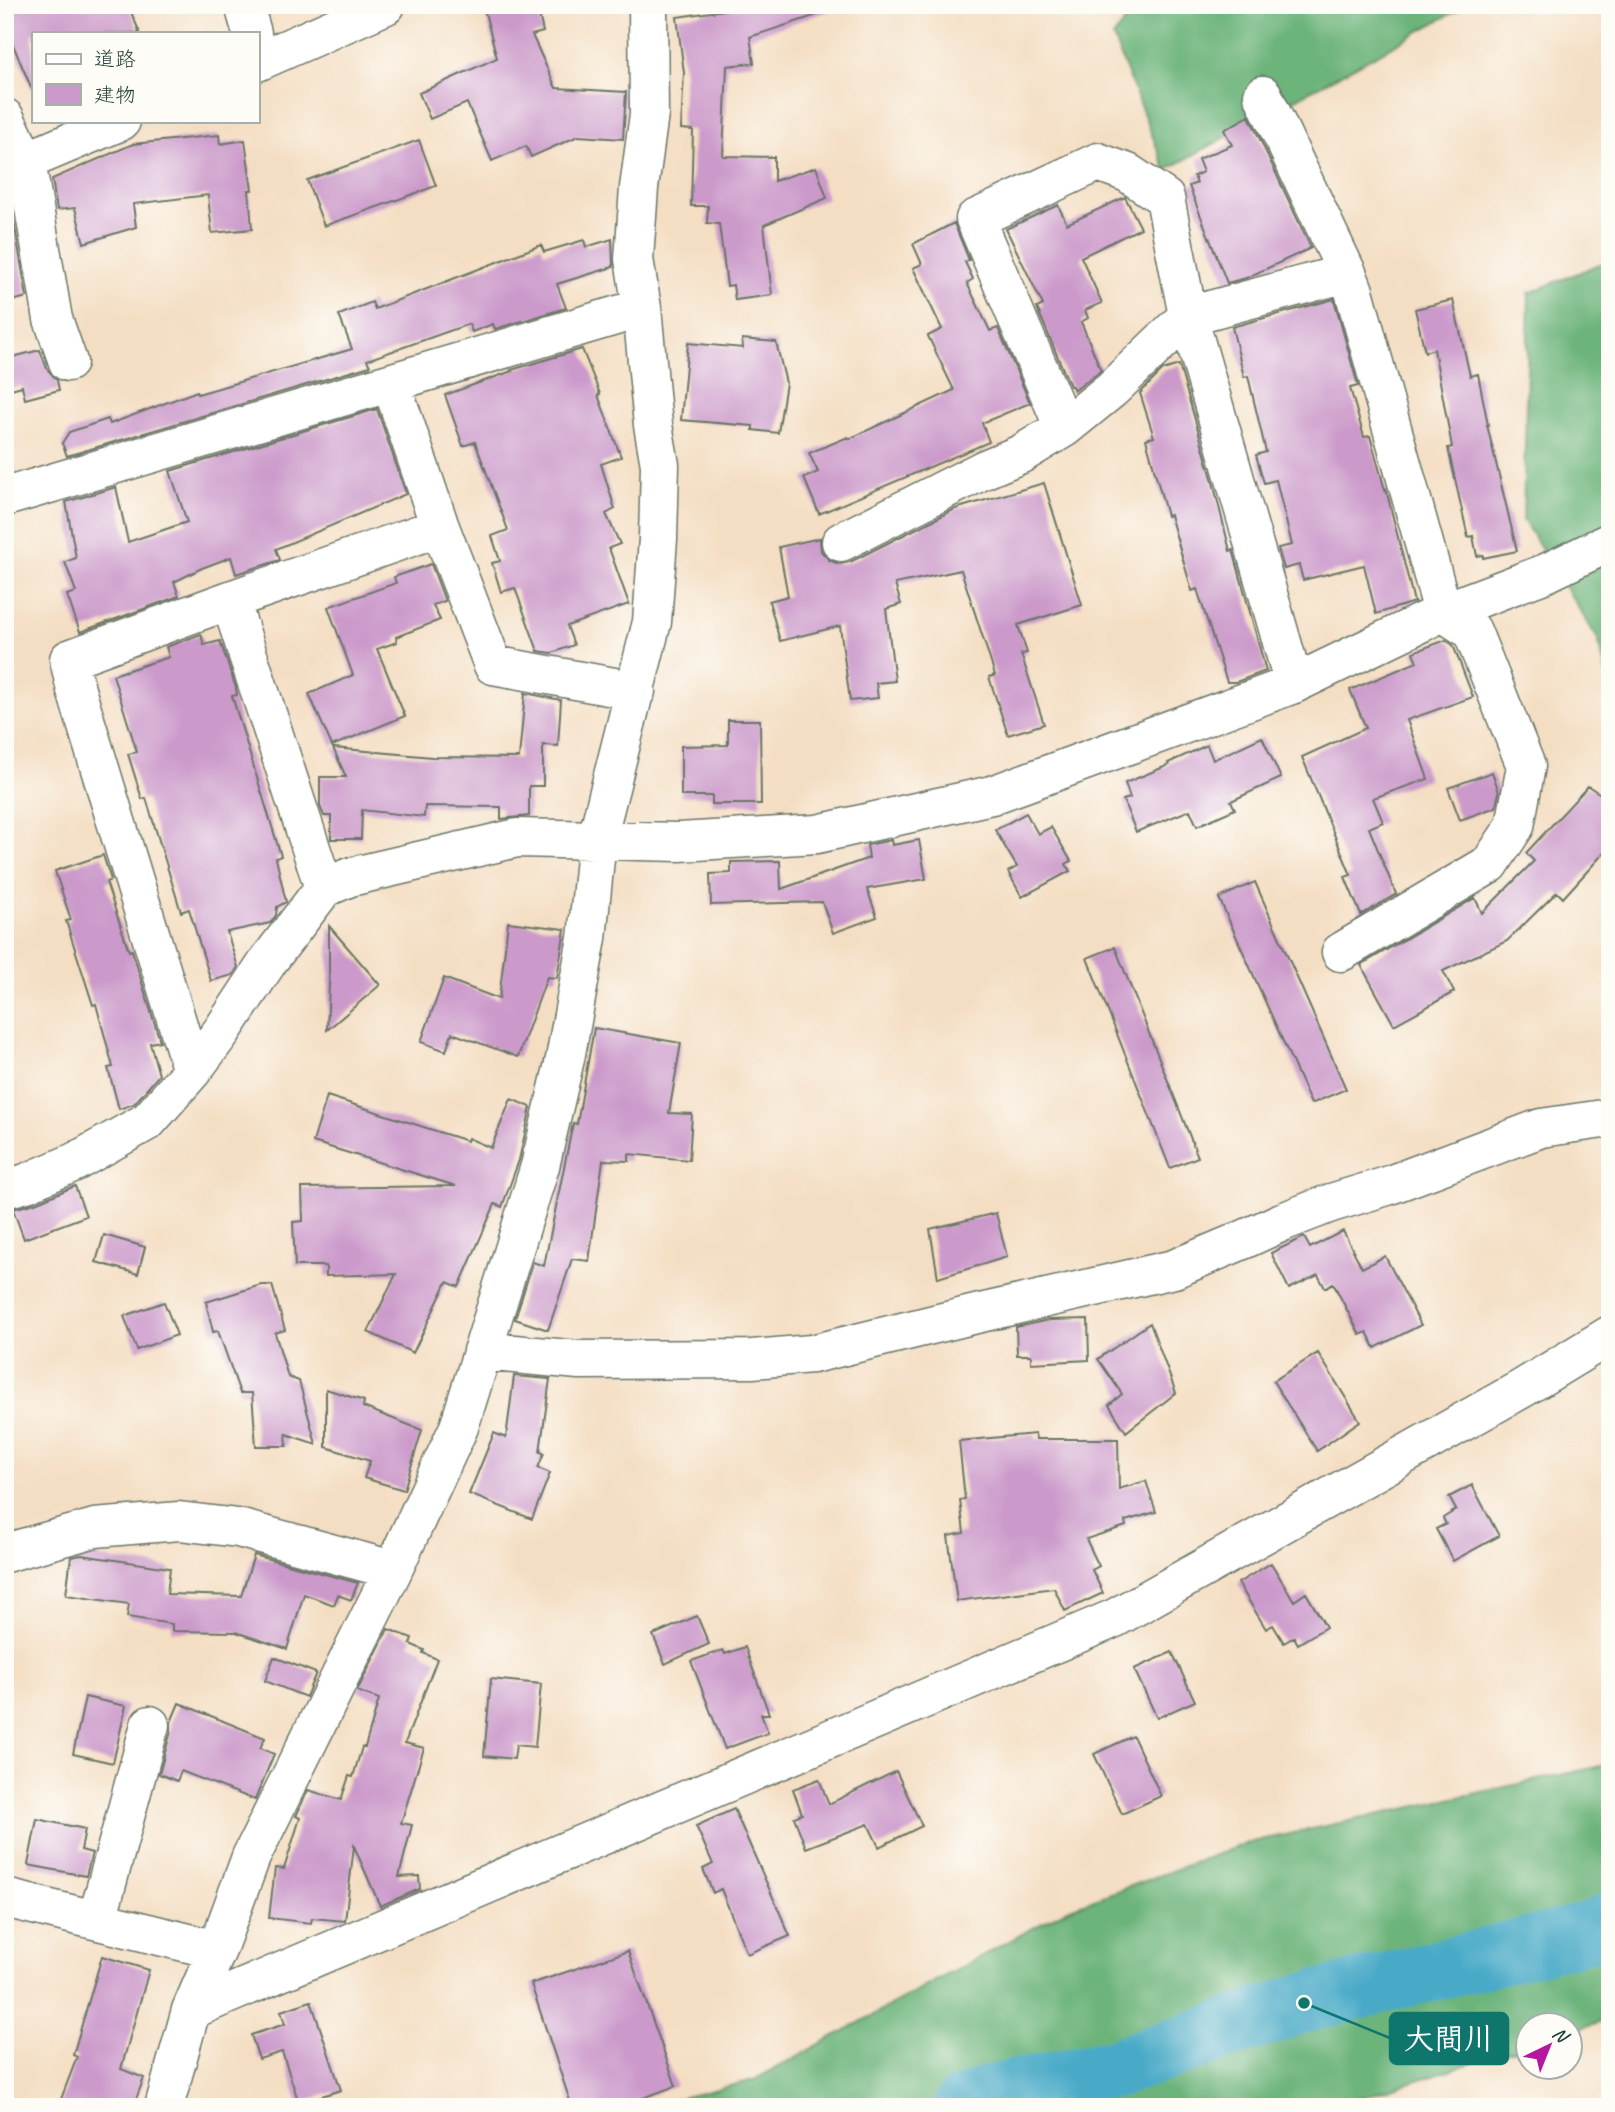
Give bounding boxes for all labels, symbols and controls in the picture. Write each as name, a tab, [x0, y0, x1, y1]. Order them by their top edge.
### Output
legend	[32, 32, 259, 122]
text: 道路	[94, 46, 136, 72]
text: 建物	[94, 82, 136, 108]
north arrow	[1514, 2010, 1584, 2080]
callout: 大間川	[1390, 2013, 1508, 2064]
text: 大間川	[1404, 2020, 1494, 2058]
text: N	[1547, 2022, 1575, 2049]

